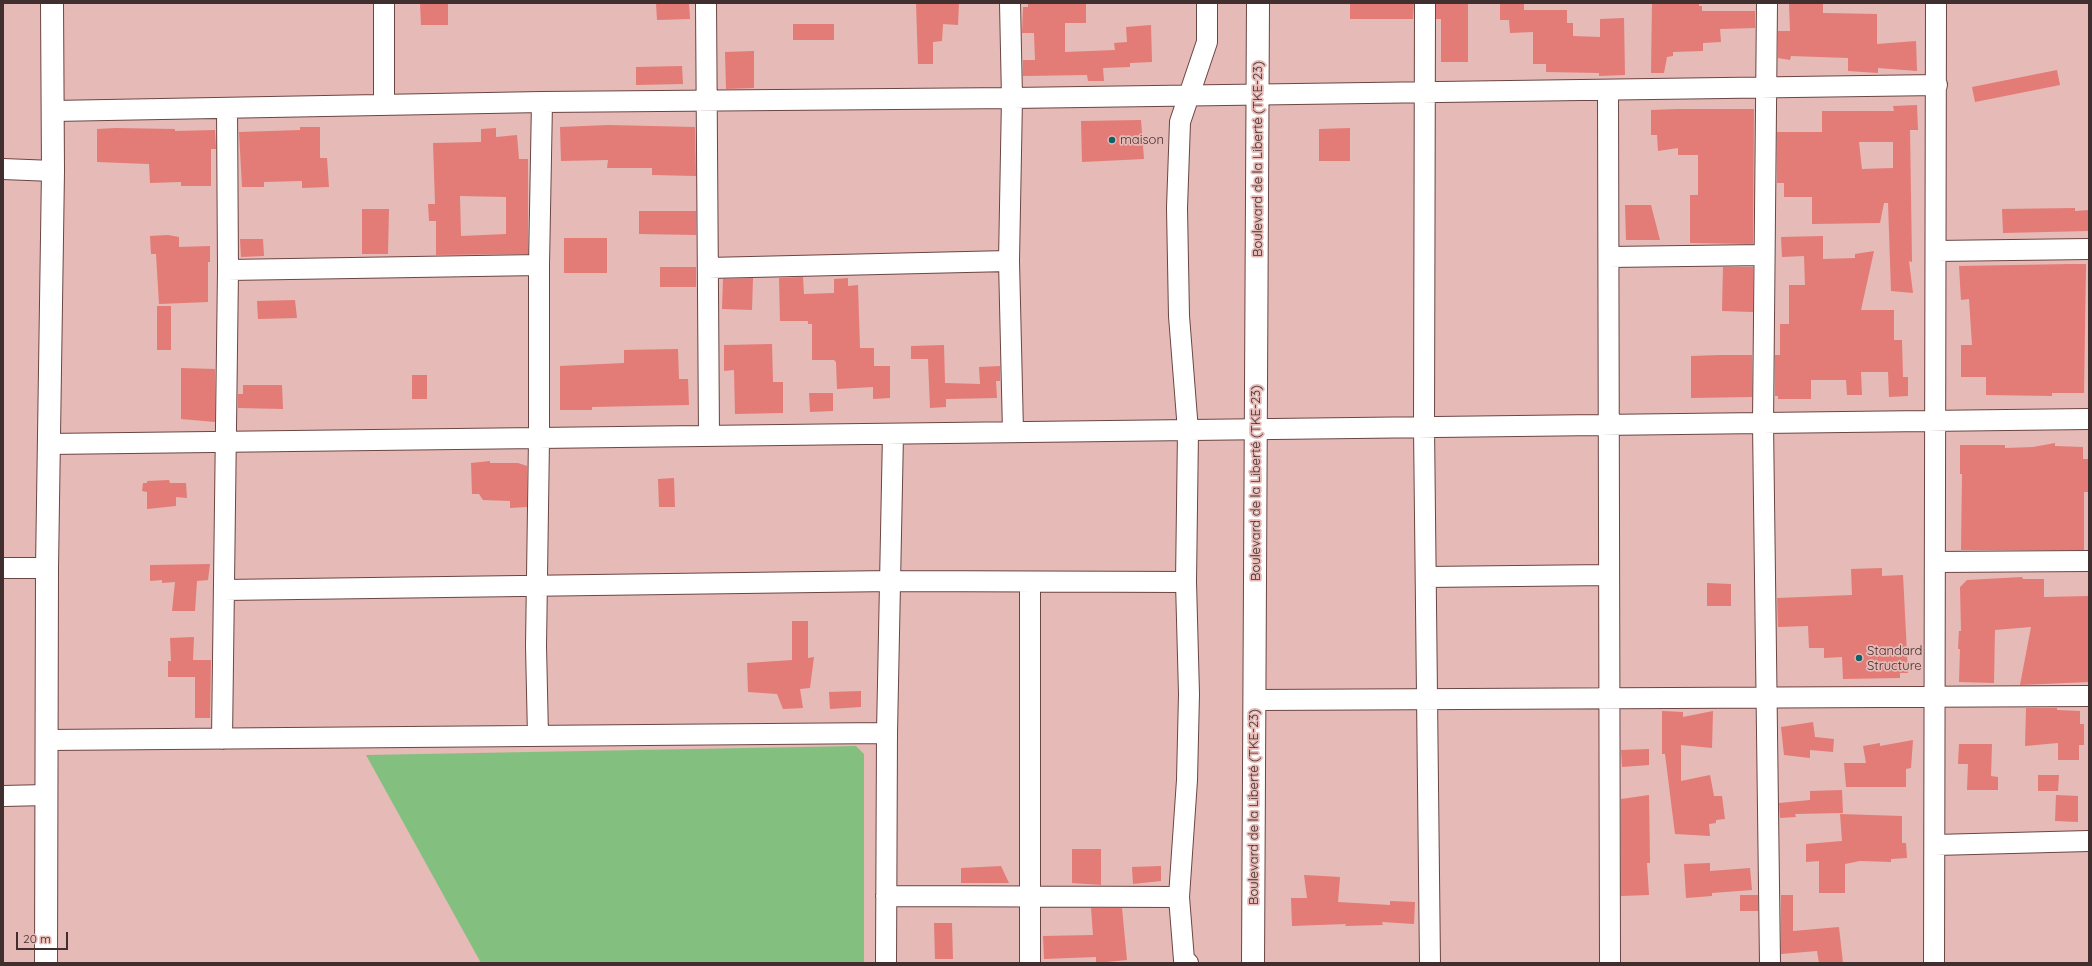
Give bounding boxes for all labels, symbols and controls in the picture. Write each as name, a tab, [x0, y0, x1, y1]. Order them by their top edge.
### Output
street label: Boulevard de la Liberté (TKE-23)	[1250, 61, 1266, 257]
place label: maison	[1120, 132, 1164, 148]
marker: maison	[1107, 135, 1117, 145]
street label: Boulevard de la Liberté (TKE-23)	[1248, 385, 1264, 581]
place label: Standard Structure	[1867, 643, 1922, 674]
marker: Standard Structure	[1854, 653, 1864, 663]
street label: Boulevard de la Liberté (TKE-23)	[1246, 709, 1262, 905]
scale bar	[18, 924, 70, 950]
text: 20 m	[23, 931, 51, 946]

